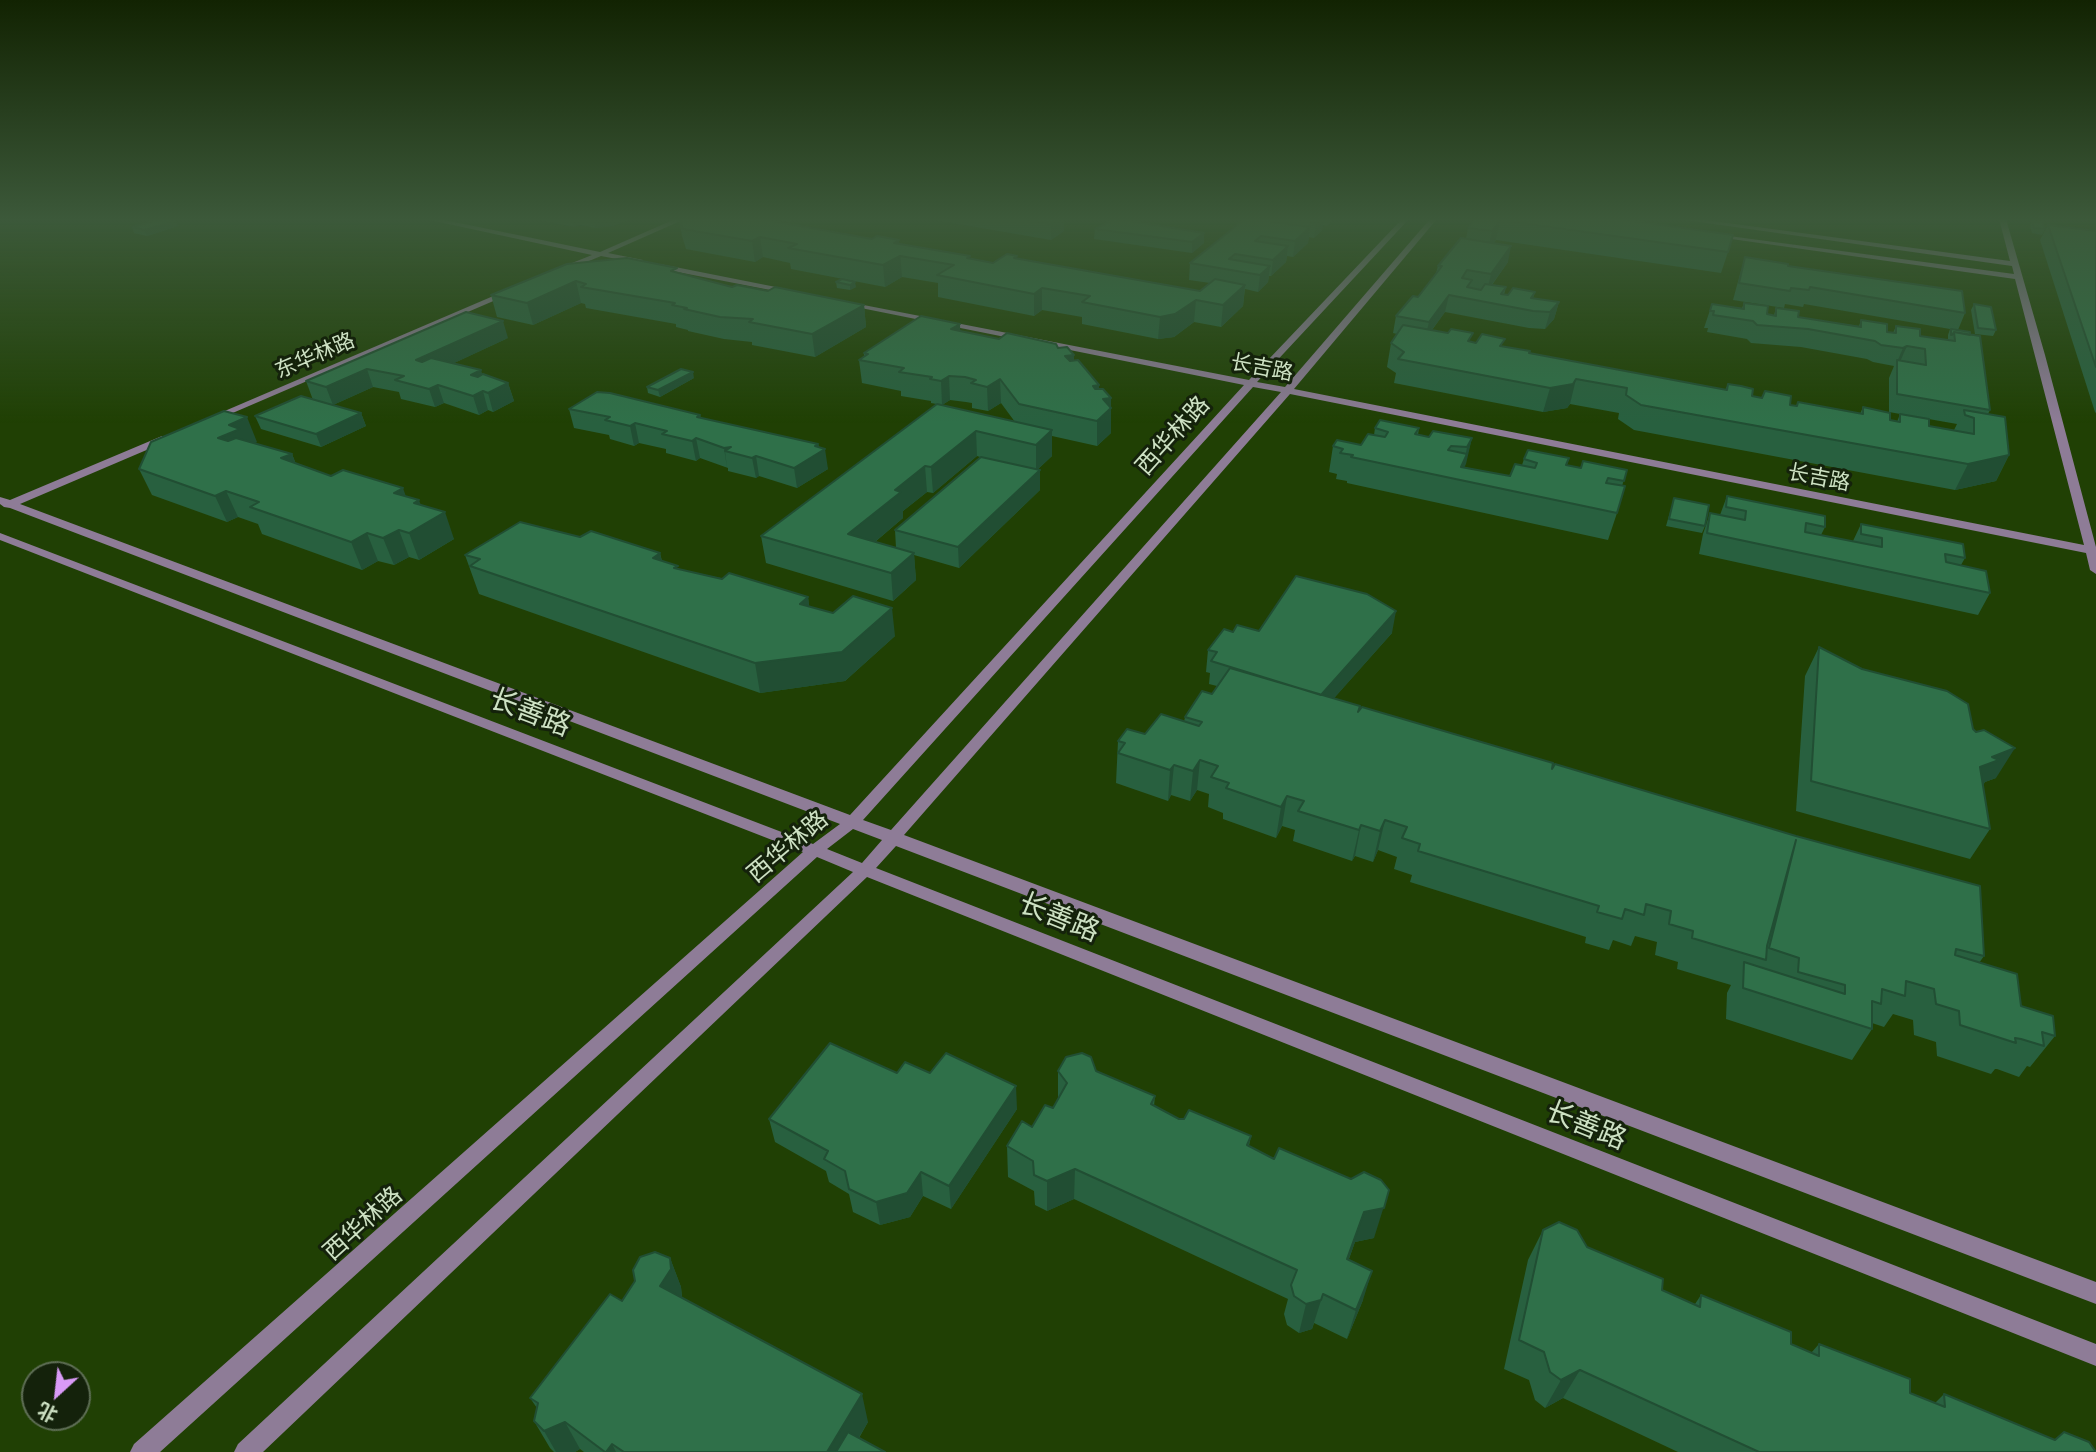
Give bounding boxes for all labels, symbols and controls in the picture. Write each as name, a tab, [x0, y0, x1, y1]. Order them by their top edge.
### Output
street label: 东华林路	[271, 328, 359, 384]
street label: 长吉路	[1229, 350, 1295, 386]
street label: 西华林路	[1130, 391, 1216, 481]
street label: 长吉路	[1786, 460, 1852, 496]
street label: 长善路	[485, 682, 575, 744]
street label: 西华林路	[742, 805, 834, 889]
street label: 长善路	[1014, 887, 1104, 949]
street label: 长善路	[1541, 1095, 1631, 1157]
street label: 西华林路	[318, 1181, 408, 1267]
north arrow	[21, 1361, 91, 1431]
text: 北	[33, 1398, 61, 1428]

